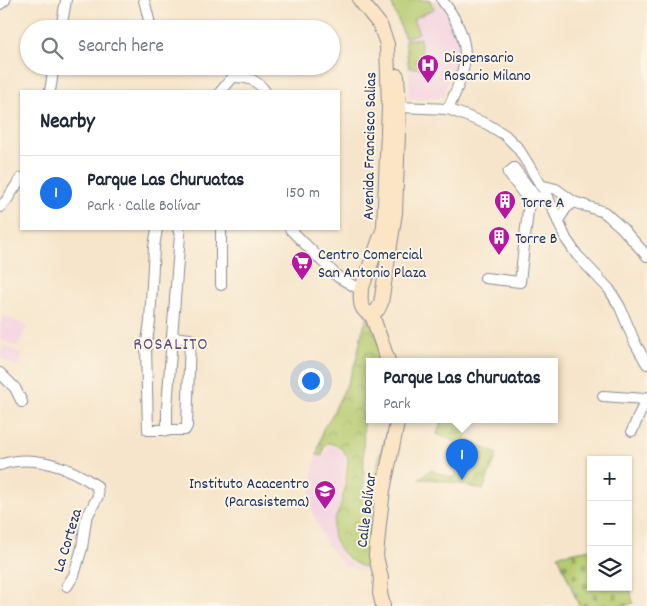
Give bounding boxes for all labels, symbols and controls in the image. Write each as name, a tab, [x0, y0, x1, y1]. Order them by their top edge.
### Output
search box	[20, 20, 340, 75]
icon: search	[38, 34, 66, 62]
text: Search here	[78, 34, 164, 61]
place label: Dispensario Rosario Milano	[444, 47, 531, 88]
hospital icon: Dispensario Rosario Milano	[416, 53, 440, 84]
street label: Avenida Francisco Salias	[358, 71, 383, 220]
text: Nearby	[40, 108, 95, 138]
text: Parque Las Churuatas	[87, 168, 244, 195]
text: 1	[54, 182, 58, 205]
text: 150 m	[286, 182, 320, 205]
building icon: Torre A	[493, 189, 517, 220]
place label: Torre A	[521, 192, 565, 215]
text: Park · Calle Bolívar	[87, 195, 201, 218]
building icon: Torre B	[487, 225, 511, 256]
place label: Torre B	[515, 228, 557, 251]
place label: Centro Comercial San Antonio Plaza	[318, 244, 427, 285]
supermarket icon: Centro Comercial San Antonio Plaza	[290, 250, 314, 281]
district label: ROSALITO	[133, 333, 209, 358]
popup	[366, 358, 558, 423]
text: Parque Las Churuatas	[383, 366, 541, 393]
your location	[298, 368, 324, 394]
text: Park	[383, 393, 411, 416]
pin: 1	[446, 439, 478, 480]
map controls	[587, 456, 632, 591]
button: +	[587, 456, 632, 501]
street label: Calle Bolívar	[351, 471, 383, 549]
place label: Instituto Acacentro (Parasistema)	[189, 473, 309, 514]
school or university icon: Instituto Acacentro (Parasistema)	[313, 479, 337, 510]
button: −	[587, 501, 632, 546]
street label: La Corteza	[48, 506, 89, 575]
button: layers	[587, 546, 632, 591]

